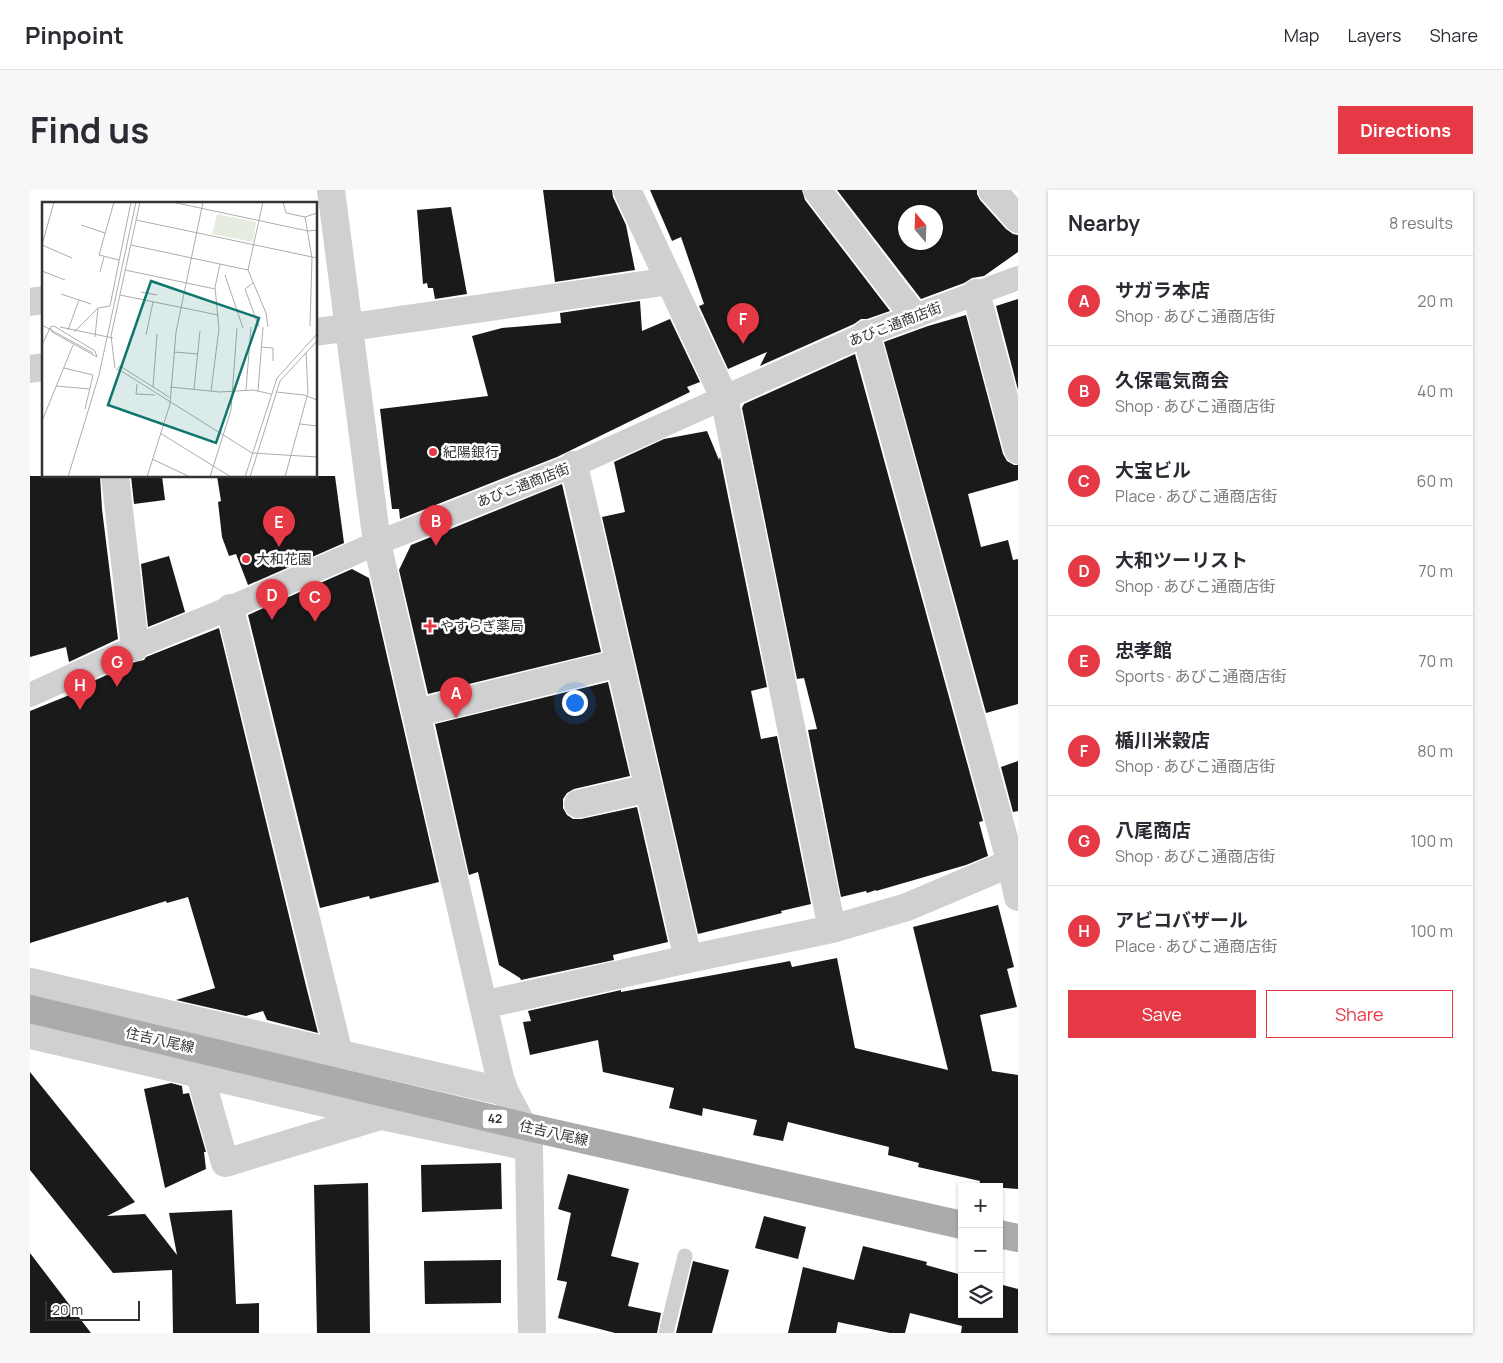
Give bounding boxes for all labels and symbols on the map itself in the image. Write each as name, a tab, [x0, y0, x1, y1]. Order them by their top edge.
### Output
inset map	[42, 202, 318, 478]
north arrow	[898, 205, 943, 250]
street label: あびこ通商店街	[846, 297, 944, 350]
pin: F	[727, 303, 759, 344]
place label: 紀陽銀行	[443, 442, 499, 461]
marker: 紀陽銀行	[427, 446, 439, 458]
street label: あびこ通商店街	[474, 458, 572, 511]
pin: B	[420, 505, 452, 546]
pin: E	[263, 506, 295, 547]
place label: 大和花園	[256, 549, 312, 568]
marker: 大和花園	[240, 553, 252, 565]
pin: D	[256, 579, 288, 620]
pin: C	[299, 581, 331, 622]
place label: やすらぎ薬局	[440, 616, 524, 635]
marker: やすらぎ薬局	[424, 620, 436, 632]
pin: G	[101, 646, 133, 687]
pin: H	[64, 669, 96, 710]
pin: A	[440, 677, 472, 718]
your location	[562, 690, 588, 716]
street label: 住吉八尾線	[124, 1022, 196, 1057]
road number: 42	[482, 1110, 508, 1129]
street label: 住吉八尾線	[518, 1115, 590, 1150]
scale bar	[45, 1298, 140, 1321]

